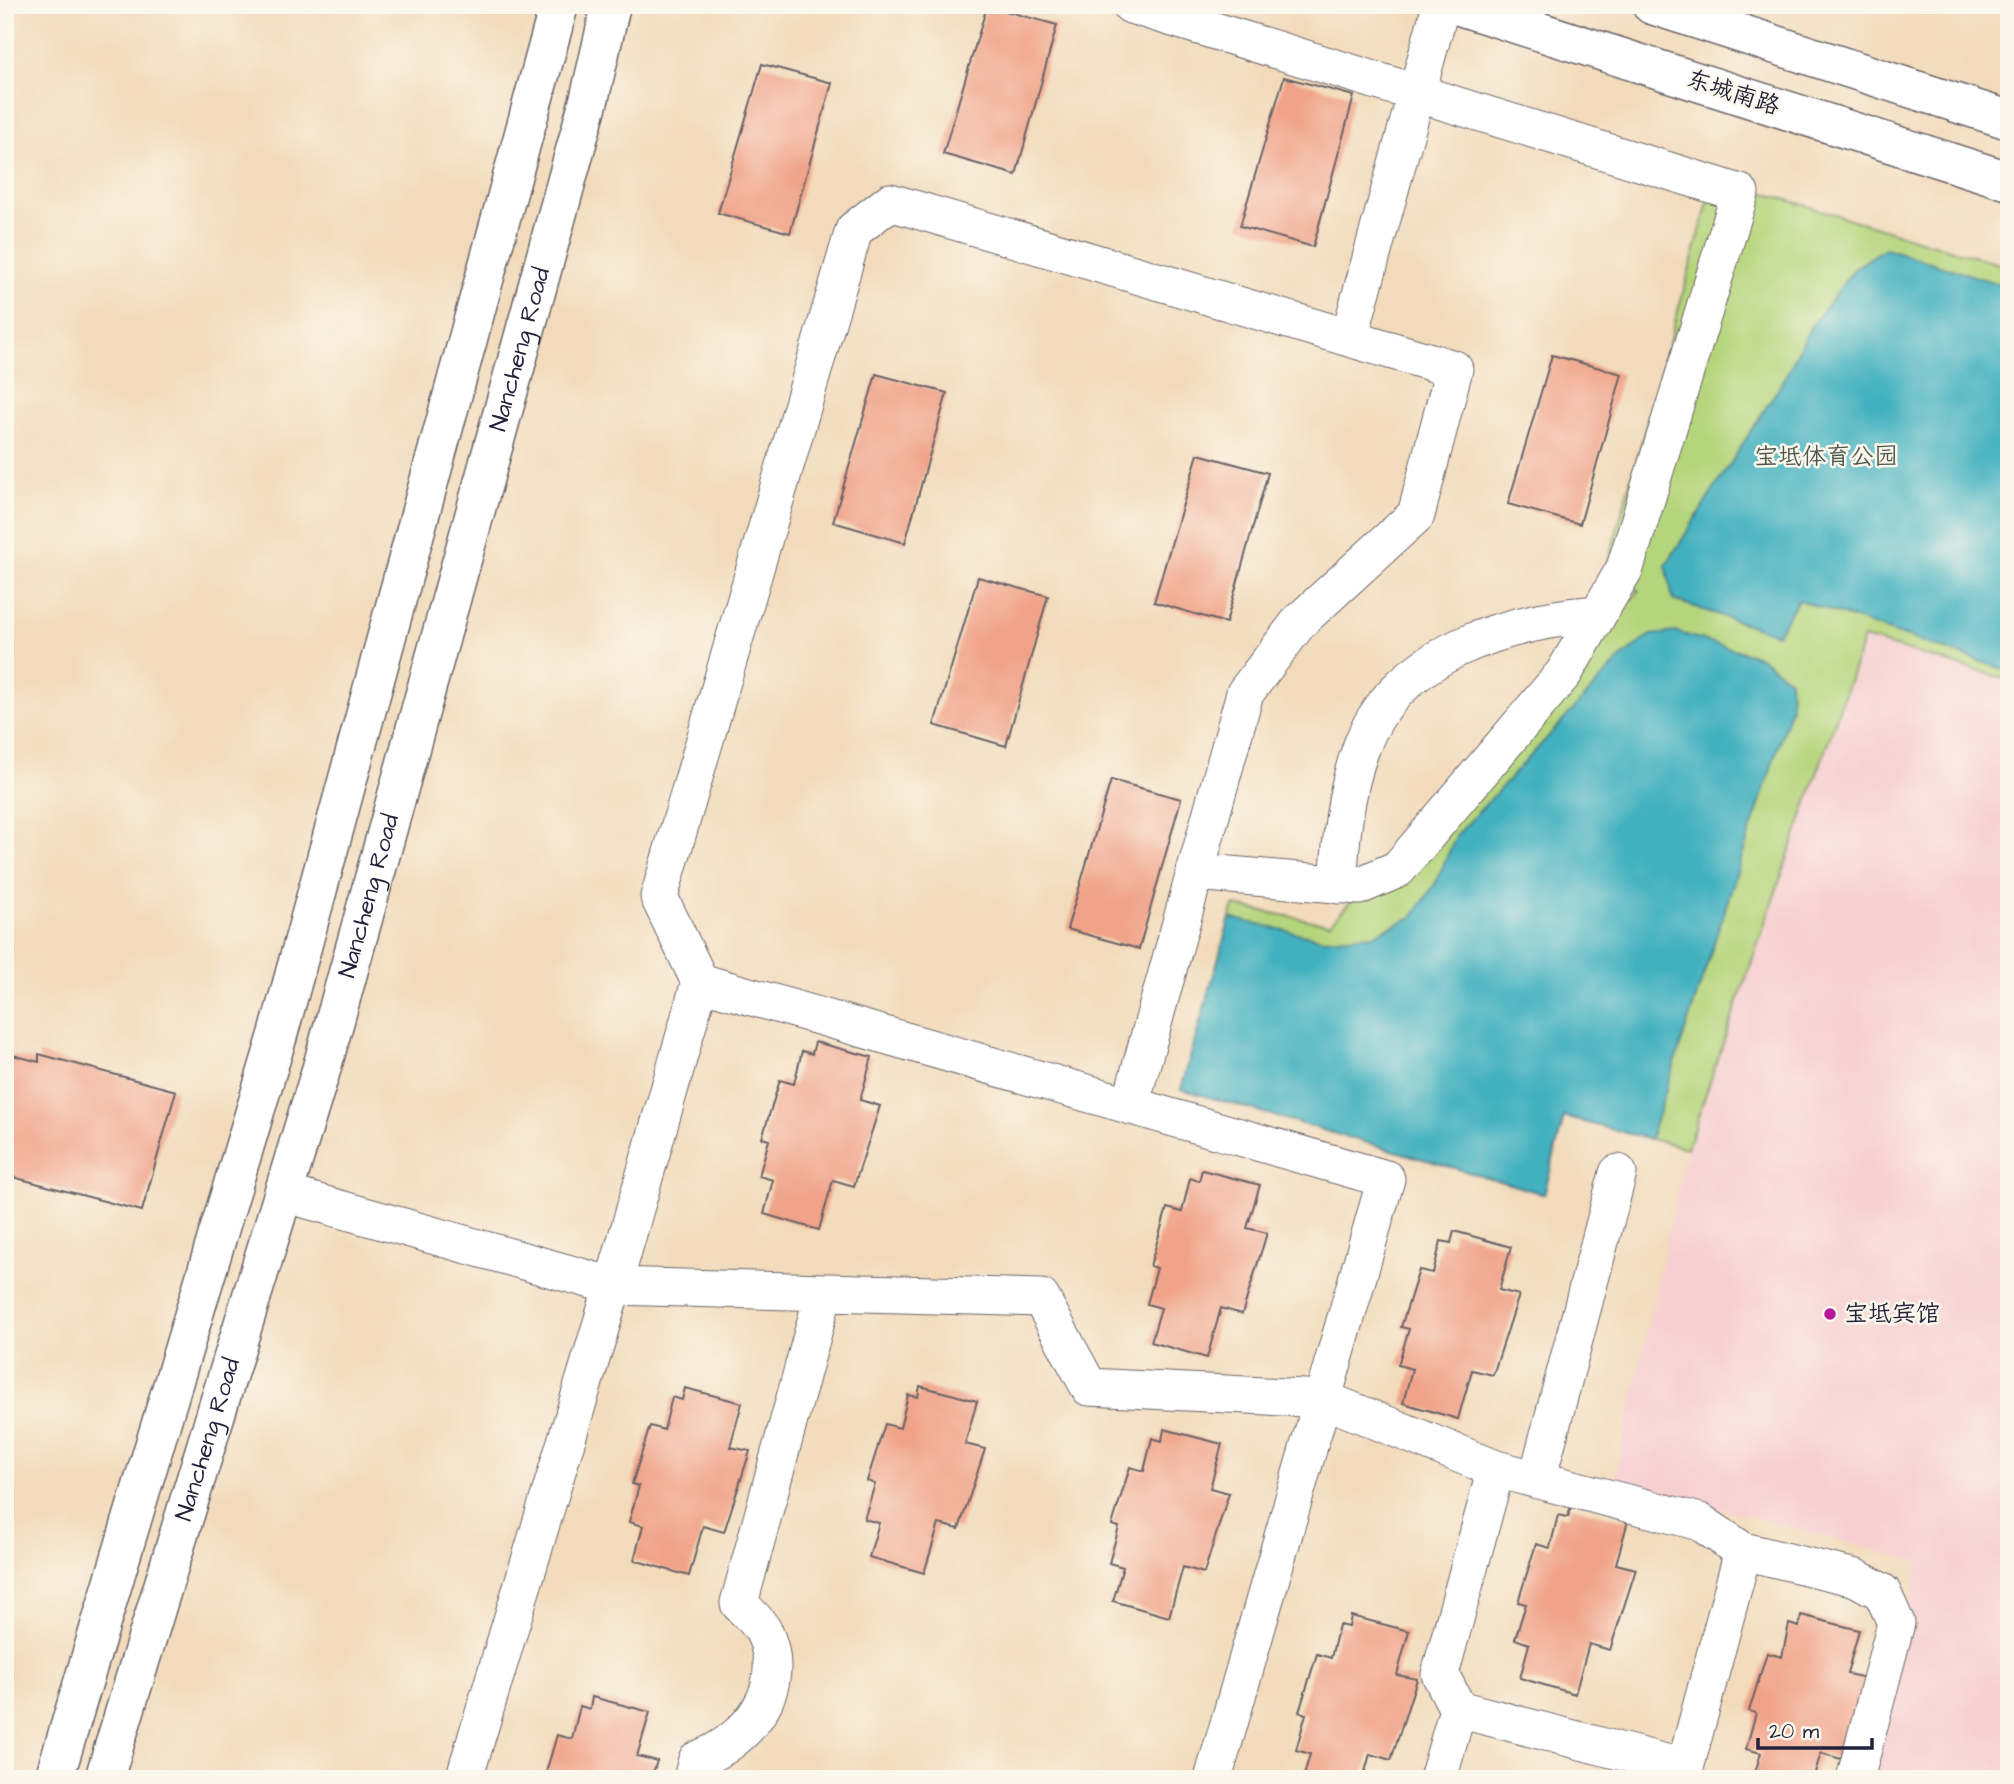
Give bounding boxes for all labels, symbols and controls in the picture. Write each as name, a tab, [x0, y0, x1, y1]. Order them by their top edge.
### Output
street label: 东城南路	[1682, 62, 1784, 124]
street label: Nancheng Road	[481, 264, 559, 435]
park label: 宝坻体育公园	[1754, 440, 1898, 474]
street label: Nancheng Road	[330, 810, 408, 982]
place label: 宝坻宾馆	[1844, 1297, 1940, 1331]
marker: 宝坻宾馆	[1822, 1306, 1838, 1322]
street label: Nancheng Road	[167, 1354, 249, 1525]
scale bar	[1758, 1707, 1872, 1751]
text: 20 m	[1769, 1717, 1820, 1746]

